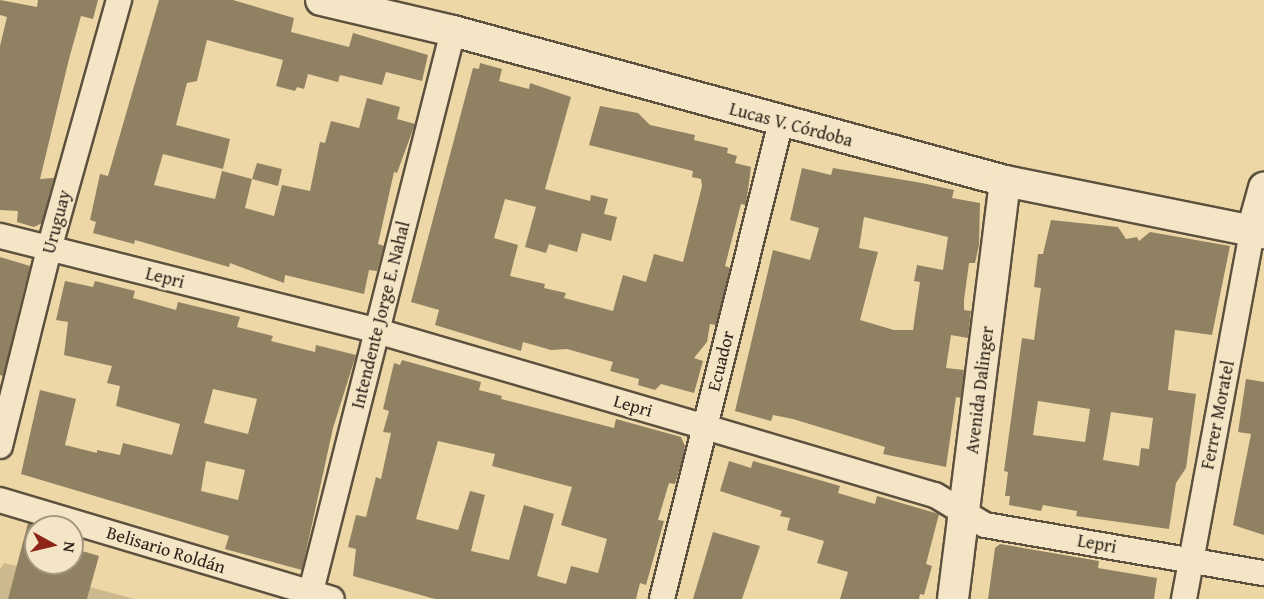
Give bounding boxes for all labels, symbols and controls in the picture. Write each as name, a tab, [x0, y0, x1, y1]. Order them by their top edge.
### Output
street label: Lucas V. Córdoba	[727, 98, 855, 152]
street label: Uruguay	[38, 188, 76, 256]
street label: Intendente Jorge E. Nahal	[347, 219, 415, 411]
street label: Lepri	[143, 263, 187, 293]
street label: Avenida Dalinger	[961, 325, 999, 455]
street label: Ecuador	[703, 329, 739, 393]
street label: Ferrer Moratel	[1197, 359, 1239, 471]
street label: Lepri	[611, 390, 655, 422]
north arrow	[24, 515, 84, 575]
street label: Belisario Roldán	[104, 522, 228, 578]
street label: Lepri	[1076, 530, 1118, 558]
text: N	[57, 540, 82, 554]

